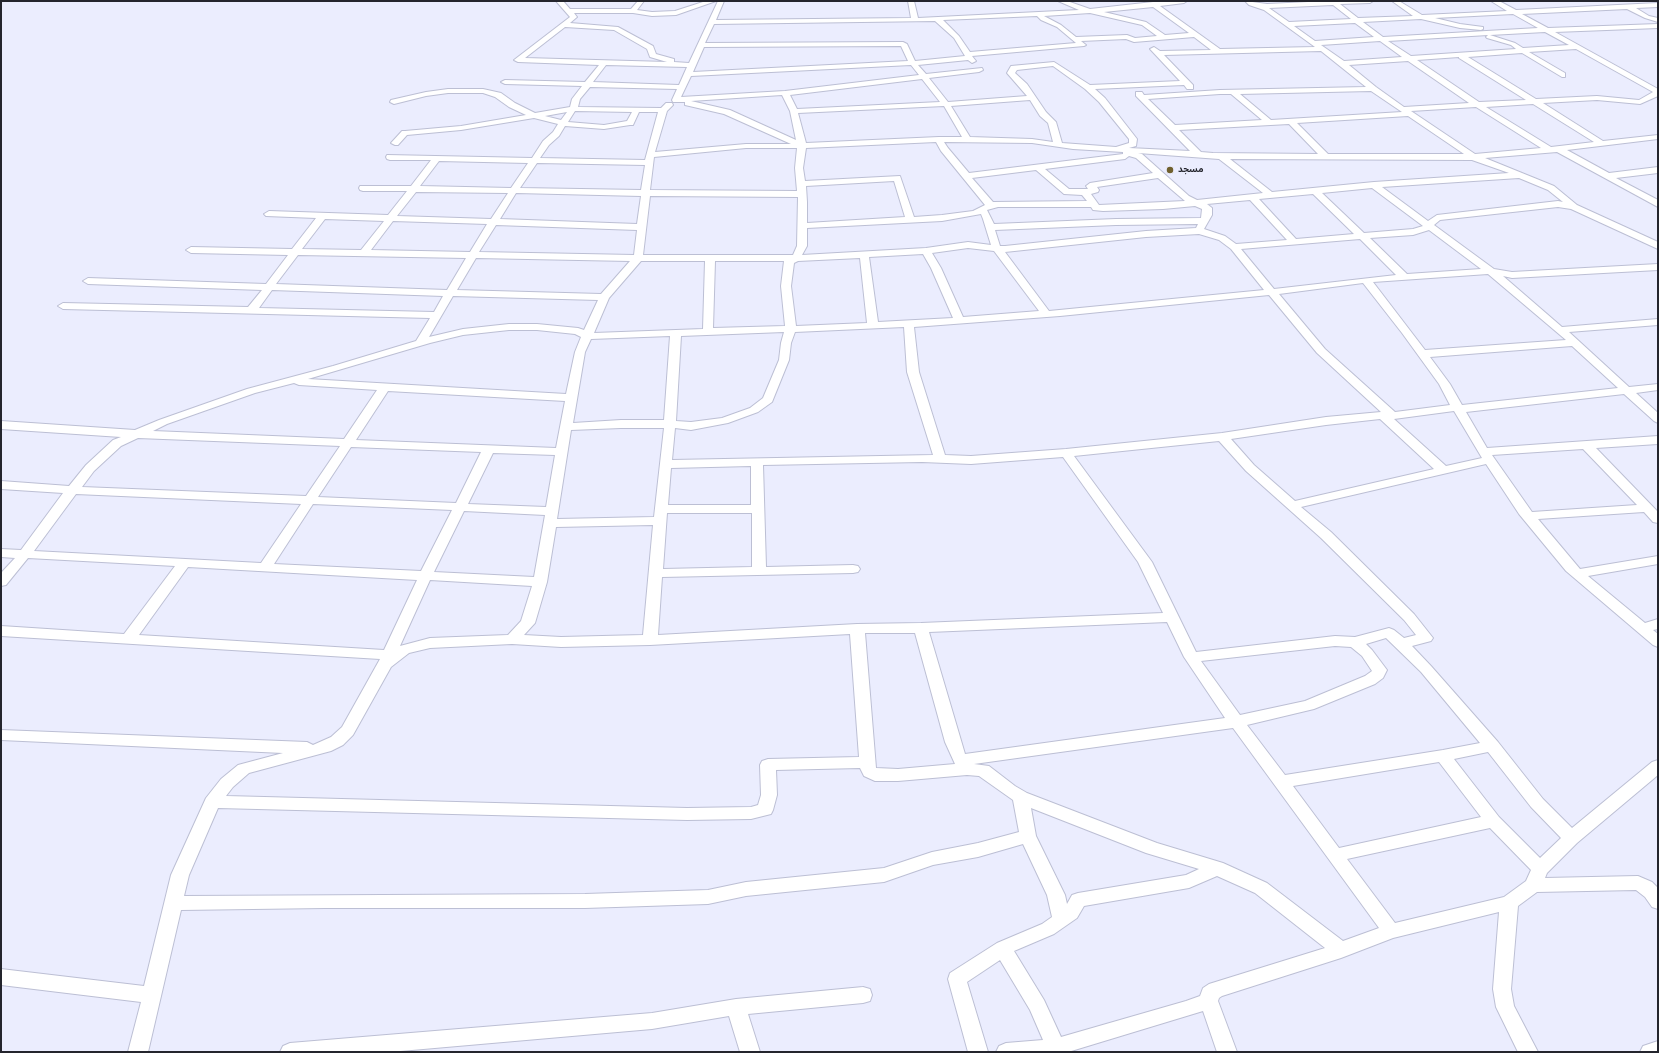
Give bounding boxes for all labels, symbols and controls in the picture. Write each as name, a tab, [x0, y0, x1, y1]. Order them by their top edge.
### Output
marker: مسجد	[1165, 165, 1175, 175]
place label: مسجد	[1178, 165, 1203, 175]

